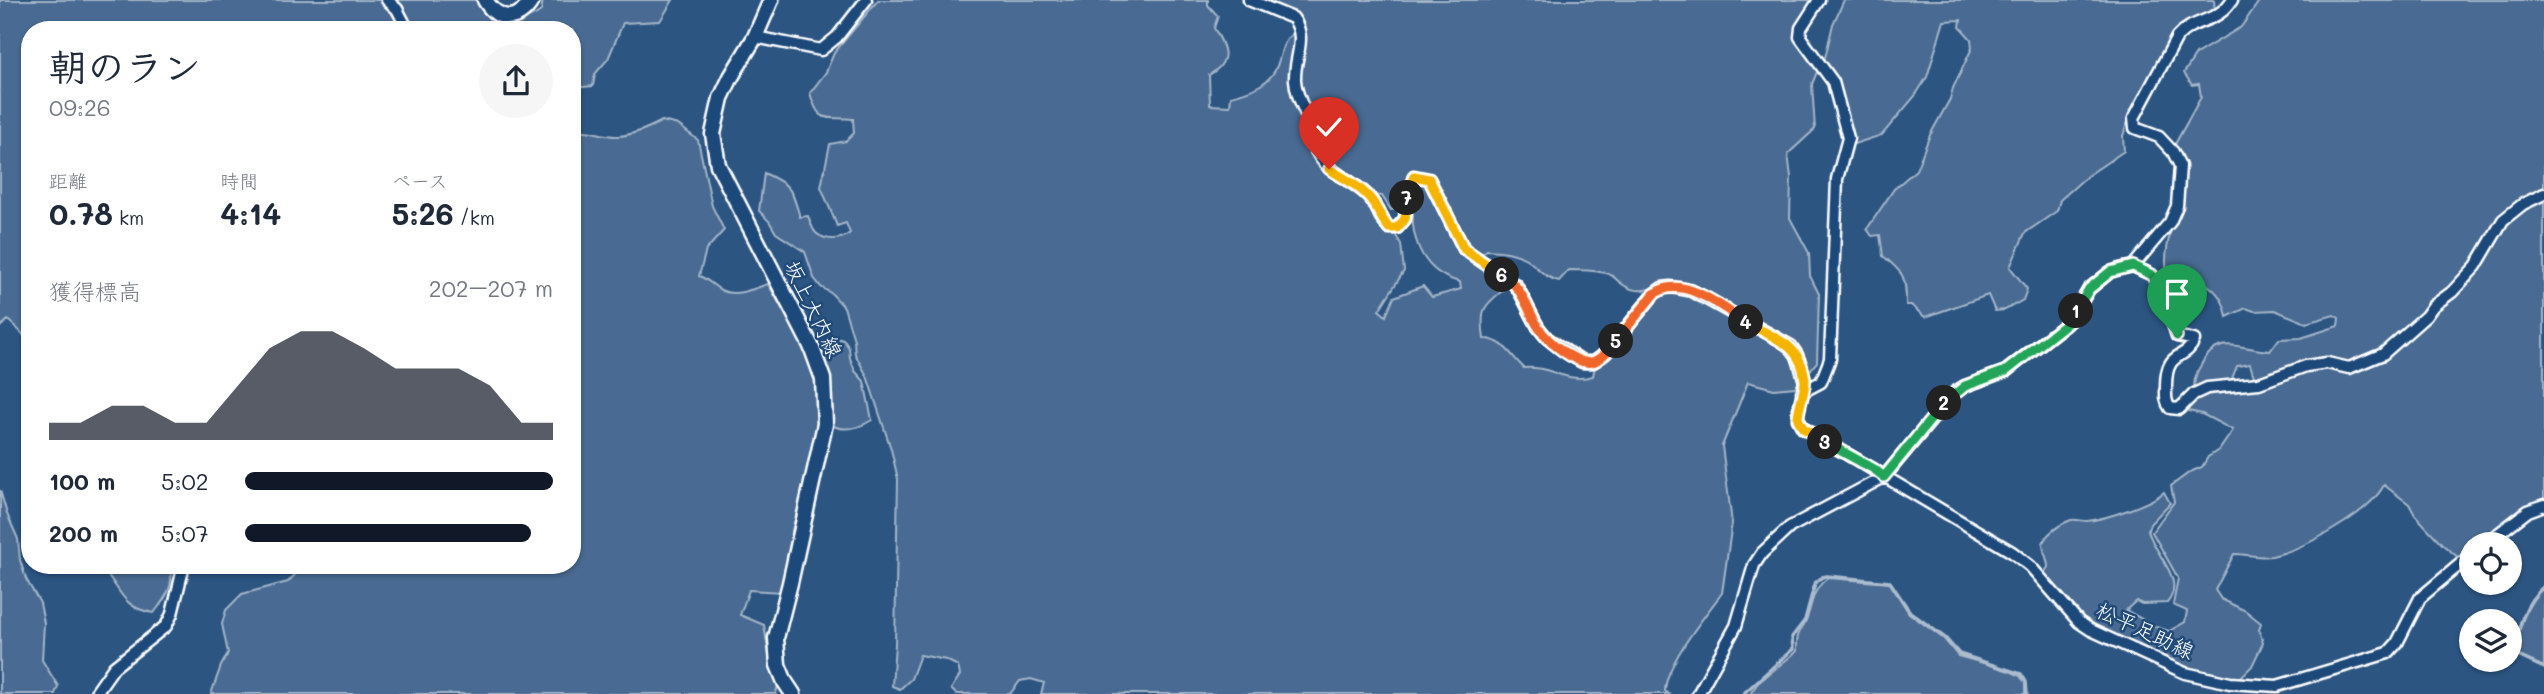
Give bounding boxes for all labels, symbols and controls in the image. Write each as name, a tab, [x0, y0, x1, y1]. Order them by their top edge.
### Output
text: 朝のラン	[49, 41, 201, 91]
button: share	[479, 44, 553, 118]
text: 09:26	[49, 92, 111, 122]
pin	[1299, 97, 1359, 169]
icon: check	[1310, 108, 1348, 146]
text: 距離	[49, 168, 87, 193]
text: 時間	[220, 168, 258, 193]
text: ペース	[392, 168, 448, 193]
pin: 7	[1390, 180, 1424, 216]
text: 7	[1401, 185, 1412, 210]
text: 0.78	[49, 193, 113, 233]
text: 4:14	[220, 193, 281, 233]
text: 5:26	[392, 193, 454, 233]
text: km	[113, 205, 144, 230]
text: /km	[454, 205, 495, 230]
street label: 坂上大内線	[779, 255, 849, 361]
pin: 6	[1484, 258, 1520, 292]
text: 6	[1496, 262, 1507, 287]
pin	[2147, 264, 2207, 336]
text: 202–207 m	[429, 273, 553, 303]
icon: arrive	[2158, 275, 2196, 313]
text: 獲得標高	[49, 276, 141, 306]
pin: 1	[2058, 294, 2094, 328]
text: 1	[2071, 298, 2080, 323]
pin: 4	[1728, 304, 1764, 340]
text: 4	[1739, 309, 1752, 334]
pin: 5	[1598, 324, 1634, 358]
text: 5	[1610, 328, 1621, 353]
pin: 2	[1926, 386, 1962, 420]
text: 2	[1938, 390, 1949, 415]
pin: 3	[1808, 424, 1842, 460]
text: 3	[1819, 429, 1830, 454]
text: 100 m	[49, 466, 115, 496]
text: 5:02	[161, 466, 209, 496]
text: 200 m	[49, 518, 118, 548]
text: 5:07	[161, 518, 209, 548]
map controls	[2459, 532, 2522, 672]
button: locate	[2459, 532, 2522, 595]
street label: 松平足助線	[2092, 595, 2199, 664]
button: layers	[2459, 609, 2522, 672]

